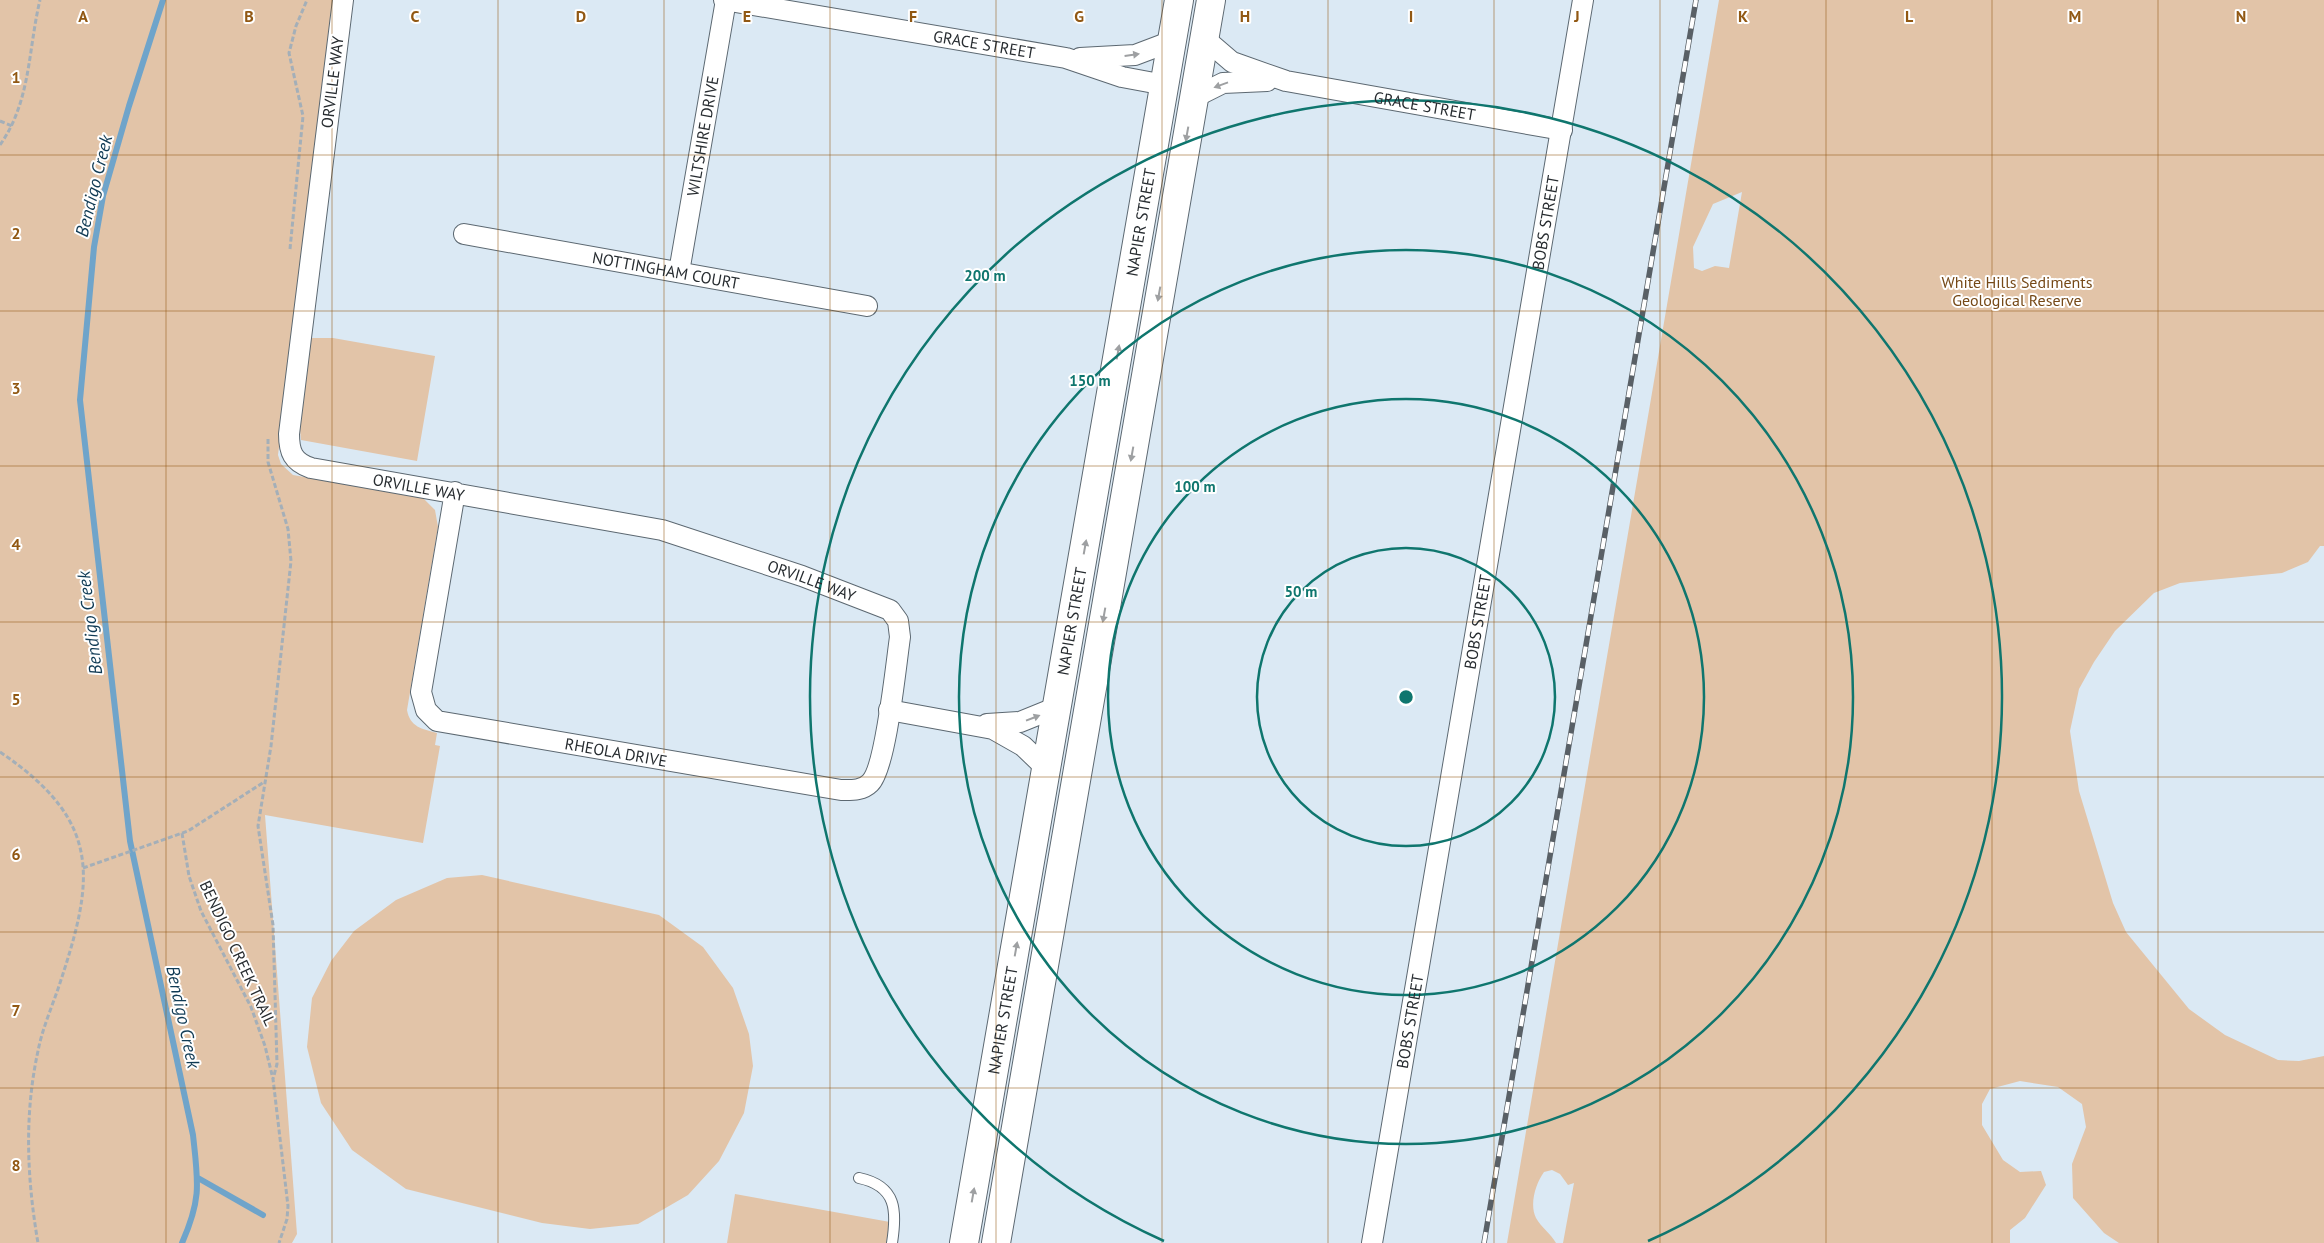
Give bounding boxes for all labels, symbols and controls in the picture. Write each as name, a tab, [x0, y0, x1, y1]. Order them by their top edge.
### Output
text: A	[78, 6, 88, 26]
text: B	[244, 6, 254, 26]
text: C	[411, 6, 420, 26]
text: D	[576, 6, 586, 26]
text: E	[743, 6, 751, 26]
text: F	[909, 6, 917, 26]
text: G	[1074, 6, 1084, 26]
text: H	[1240, 6, 1250, 26]
text: I	[1409, 6, 1413, 26]
text: J	[1573, 6, 1580, 26]
text: K	[1738, 6, 1748, 26]
text: L	[1905, 6, 1914, 26]
text: M	[2069, 6, 2081, 26]
text: N	[2236, 6, 2246, 26]
street label: GRACE STREET	[932, 26, 1037, 63]
street label: ORVILLE WAY	[316, 35, 348, 129]
one-way arrow	[1124, 51, 1140, 59]
text: 1	[11, 67, 21, 87]
street label: WILTSHIRE DRIVE	[682, 74, 723, 198]
one-way arrow	[1213, 81, 1228, 89]
street label: GRACE STREET	[1372, 87, 1477, 124]
one-way arrow	[1183, 127, 1191, 143]
water label: Bendigo Creek	[70, 132, 118, 239]
street label: NAPIER STREET	[1121, 167, 1160, 278]
street label: BOBS STREET	[1527, 174, 1563, 271]
text: 2	[11, 223, 21, 243]
street label: NOTTINGHAM COURT	[591, 247, 741, 293]
text: 200 m	[964, 266, 1006, 285]
park label: White Hills Sediments Geological Reserve	[1942, 272, 2093, 310]
one-way arrow	[1155, 287, 1163, 303]
one-way arrow	[1115, 344, 1123, 360]
text: 150 m	[1069, 371, 1111, 390]
text: 3	[11, 378, 21, 398]
one-way arrow	[1127, 447, 1135, 463]
street label: ORVILLE WAY	[371, 469, 466, 505]
text: 100 m	[1174, 477, 1216, 496]
text: 4	[11, 534, 21, 554]
one-way arrow	[1081, 539, 1089, 555]
street label: ORVILLE WAY	[765, 555, 859, 606]
street label: NAPIER STREET	[1052, 566, 1091, 677]
water label: Bendigo Creek	[72, 569, 107, 676]
street label: BOBS STREET	[1460, 573, 1495, 671]
text: 50 m	[1285, 582, 1317, 601]
one-way arrow	[1100, 607, 1108, 623]
centre of rings	[1397, 688, 1415, 706]
text: 5	[11, 689, 21, 709]
one-way arrow	[1026, 713, 1040, 721]
street label: RHEOLA DRIVE	[563, 733, 669, 771]
text: 6	[11, 844, 21, 864]
street label: BENDIGO CREEK TRAIL	[196, 877, 280, 1029]
one-way arrow	[1012, 940, 1020, 956]
water label: Bendigo Creek	[161, 963, 206, 1071]
street label: NAPIER STREET	[983, 965, 1022, 1076]
street label: BOBS STREET	[1392, 972, 1428, 1070]
text: 7	[11, 1000, 21, 1020]
text: 8	[11, 1155, 21, 1175]
one-way arrow	[969, 1187, 977, 1203]

